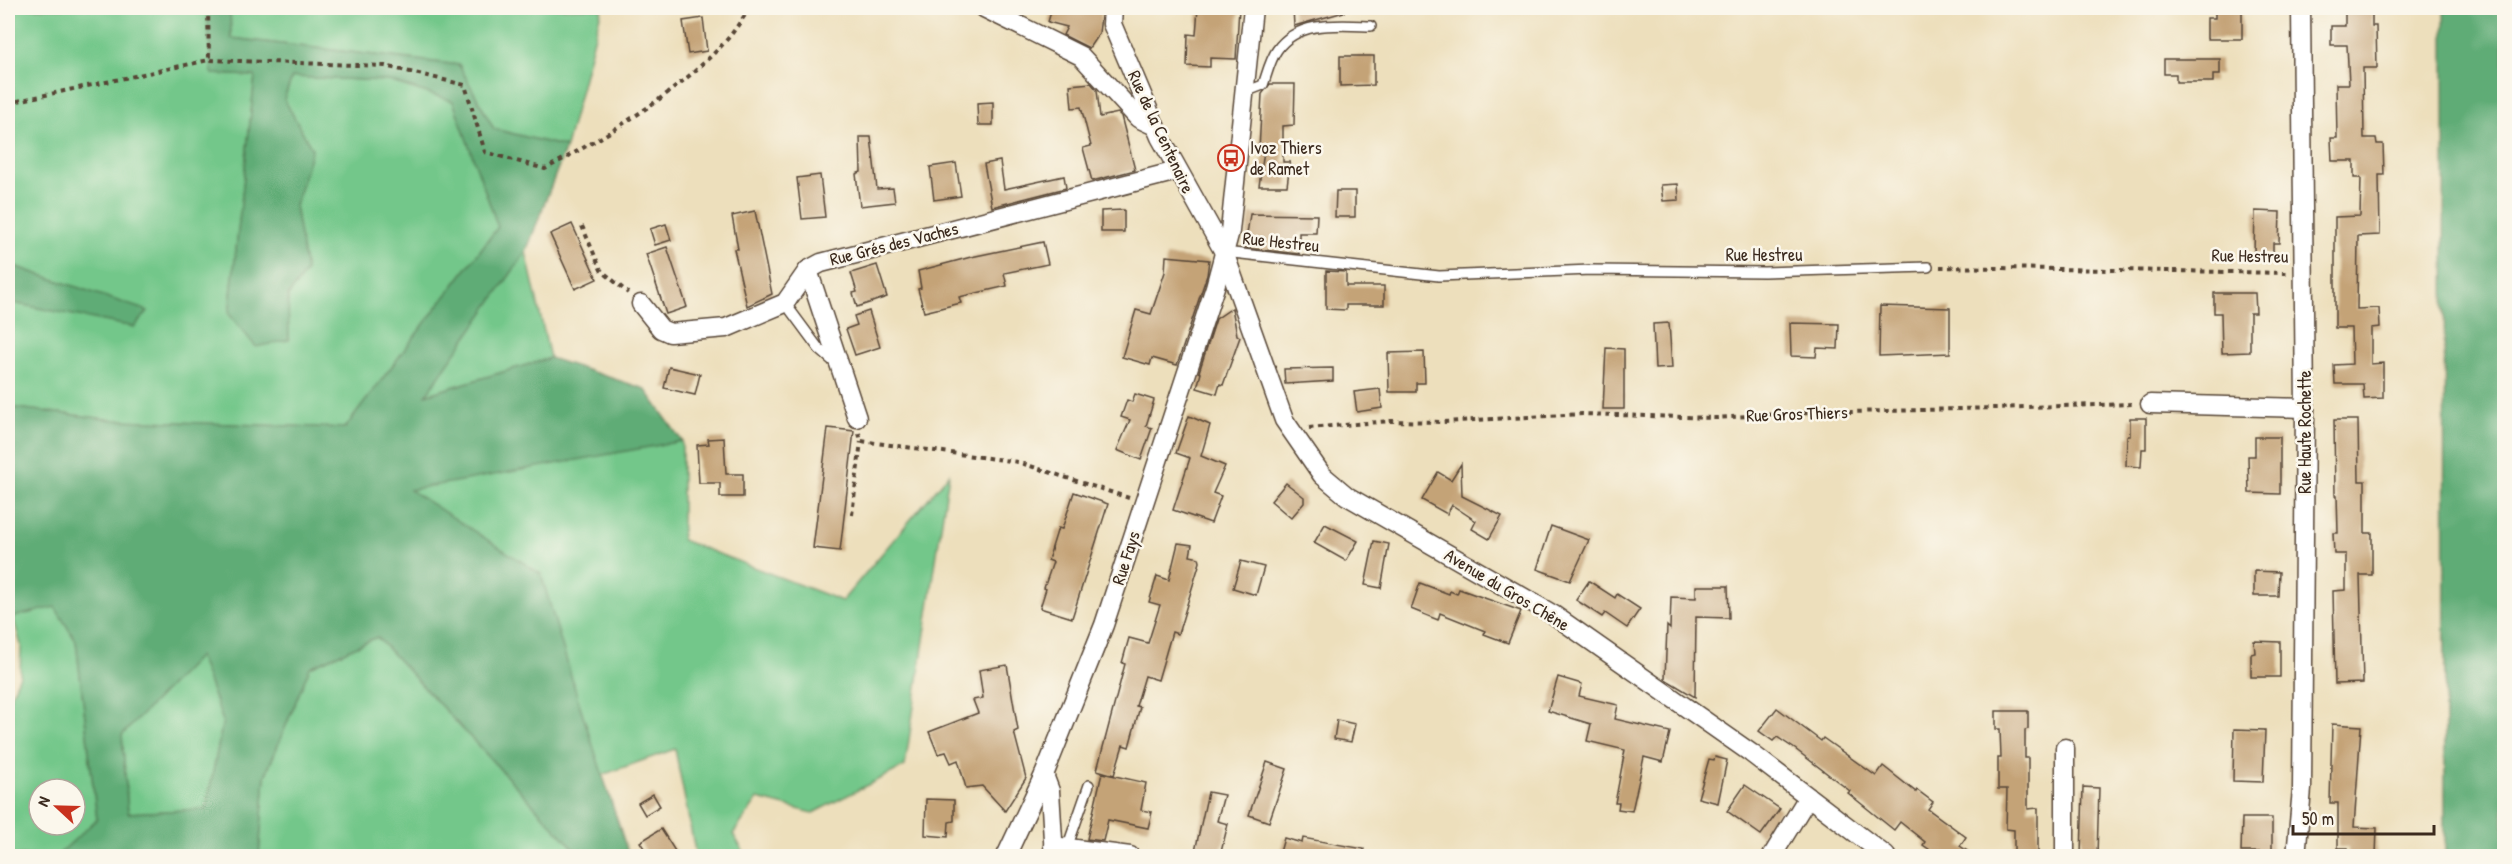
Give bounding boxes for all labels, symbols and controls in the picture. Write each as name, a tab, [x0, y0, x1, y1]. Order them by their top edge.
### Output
street label: Rue de la Centenaire	[1122, 66, 1201, 197]
place label: Ivoz Thiers de Ramet	[1250, 135, 1322, 181]
bus stop icon: Ivoz Thiers de Ramet	[1216, 143, 1246, 173]
street label: Rue Grés des Vaches	[827, 215, 961, 272]
street label: Rue Hestreu	[1242, 225, 1320, 258]
street label: Rue Hestreu	[1726, 242, 1802, 267]
street label: Rue Hestreu	[2211, 242, 2289, 269]
street label: Rue Haute Rochette	[2292, 370, 2317, 494]
street label: Rue Gros Thiers	[1746, 399, 1848, 428]
street label: Rue Fays	[1105, 528, 1146, 588]
street label: Avenue du Gros Chêne	[1440, 542, 1575, 637]
north arrow	[27, 777, 87, 837]
text: N	[31, 793, 55, 809]
scale bar	[2293, 798, 2434, 836]
text: 50 m	[2302, 806, 2334, 831]

